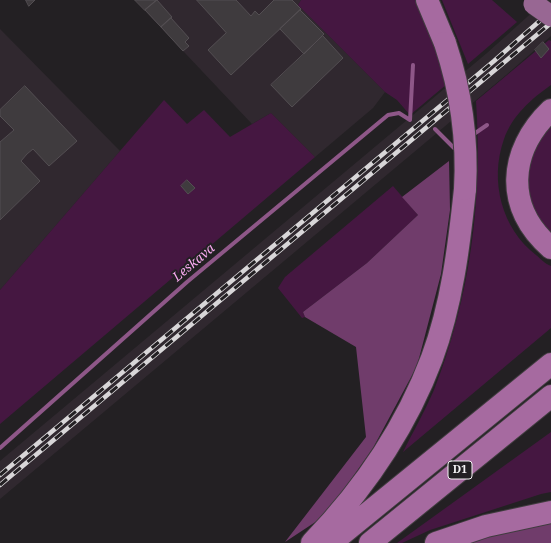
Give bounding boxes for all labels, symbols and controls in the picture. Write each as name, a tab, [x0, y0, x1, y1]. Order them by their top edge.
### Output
water label: Leskava	[170, 241, 218, 285]
road number: D1	[448, 461, 472, 479]

